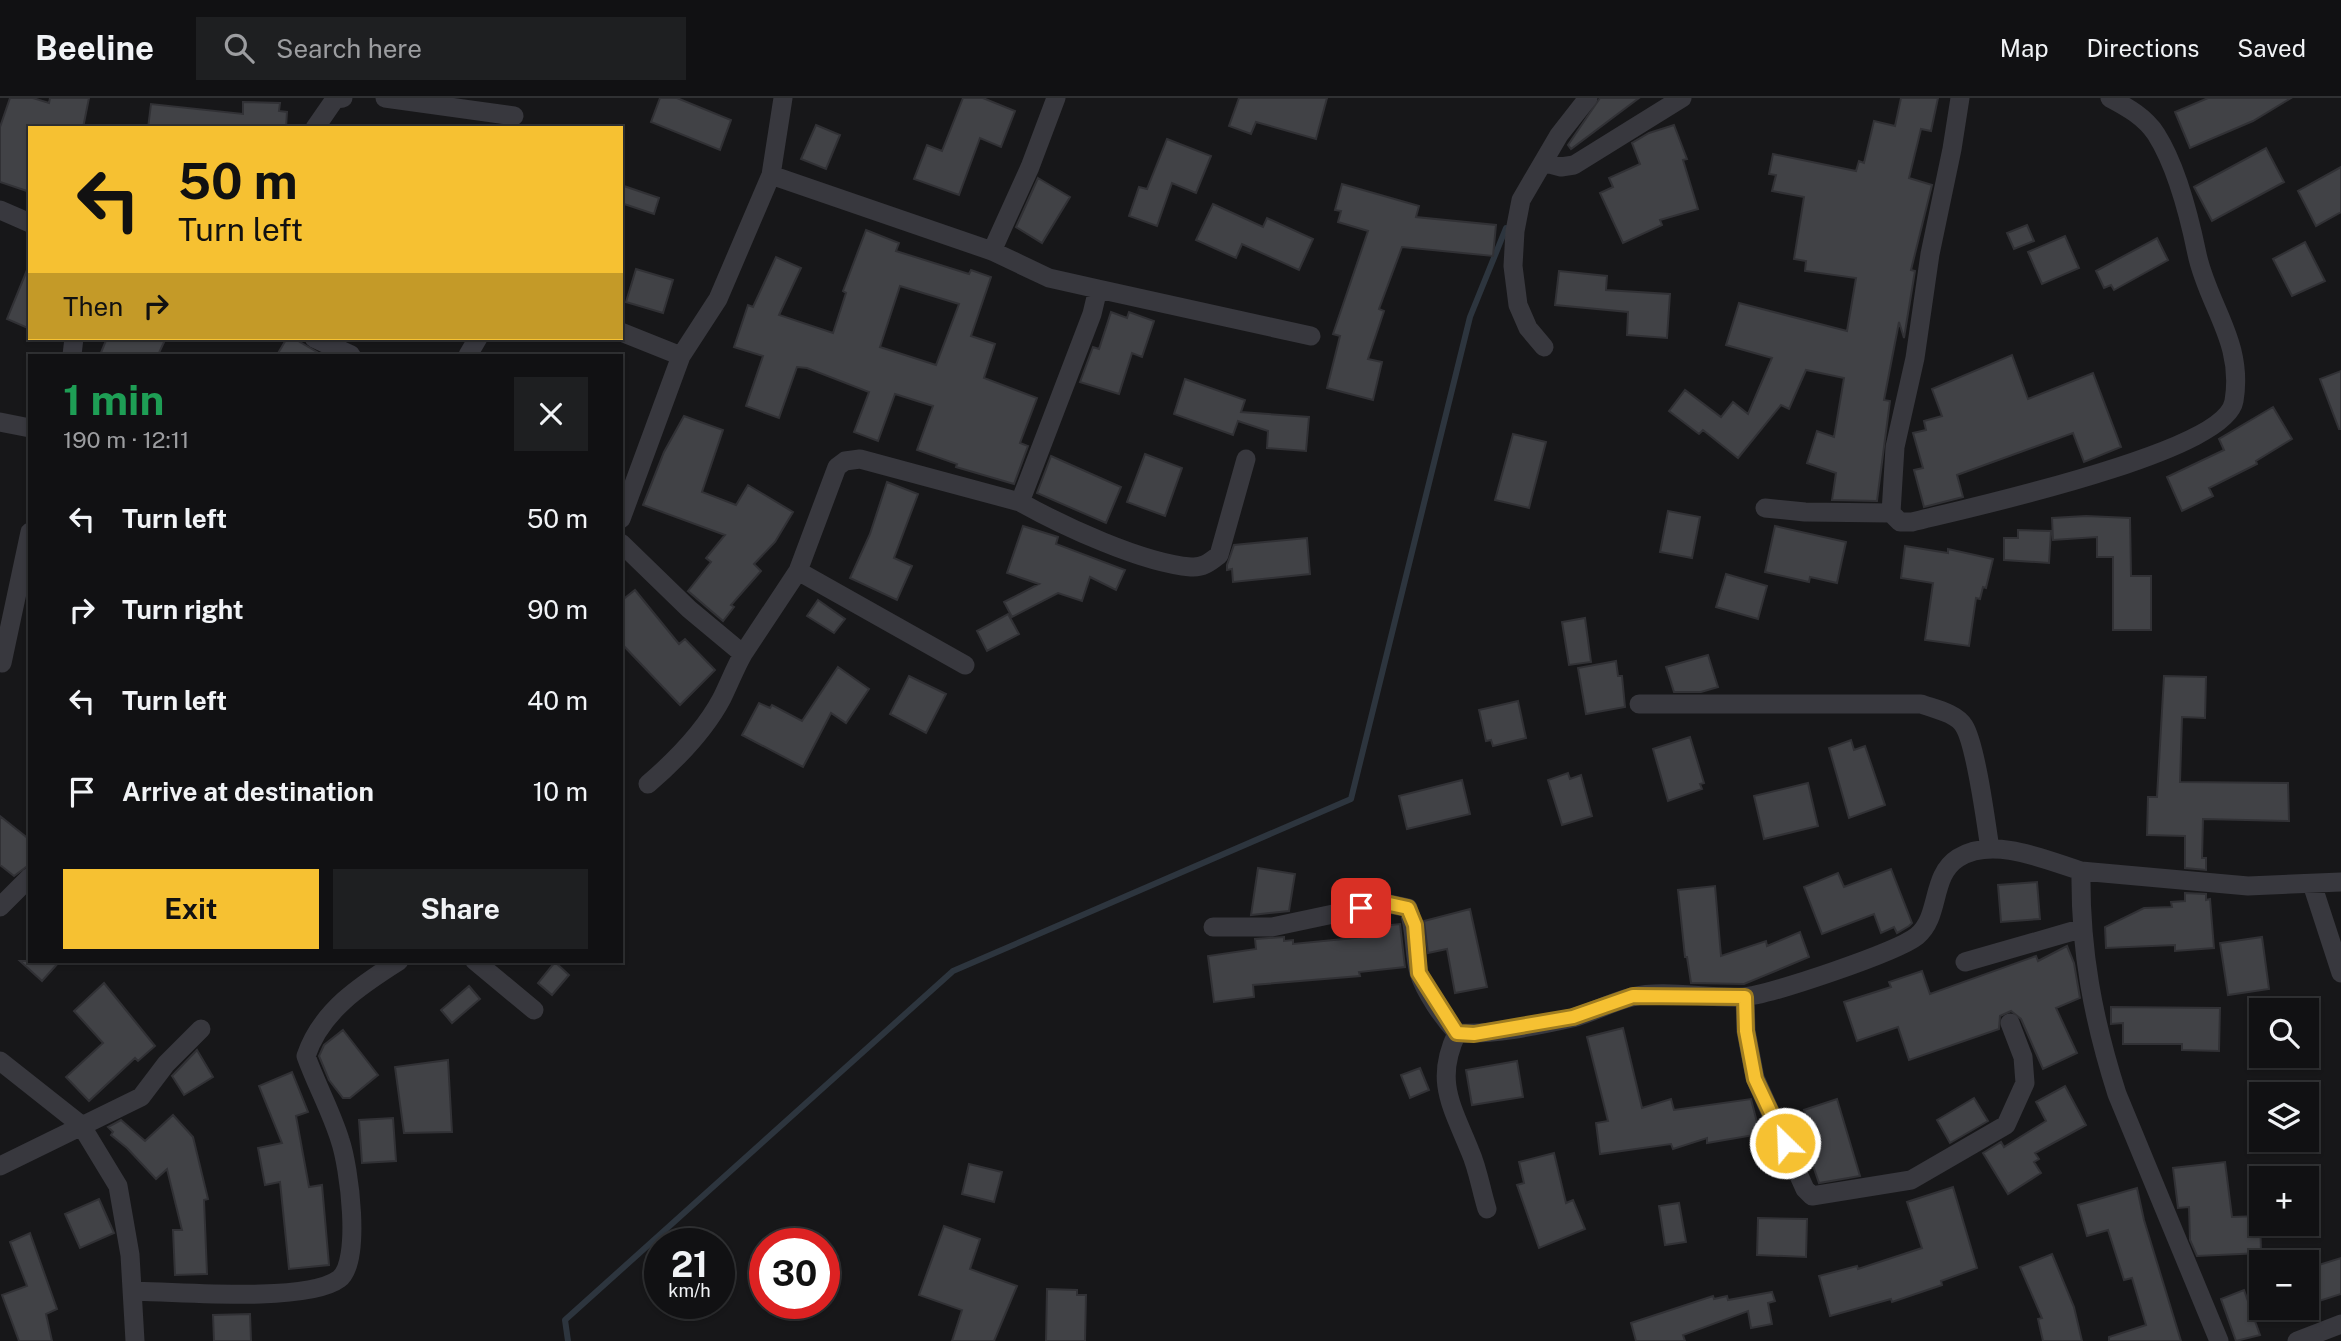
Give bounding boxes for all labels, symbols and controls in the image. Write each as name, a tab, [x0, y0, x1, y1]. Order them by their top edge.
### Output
search box	[196, 17, 686, 80]
text: Beeline	[35, 29, 154, 67]
icon: search	[220, 29, 258, 67]
text: Search here	[276, 33, 422, 64]
text: Map	[2000, 34, 2049, 62]
text: Directions	[2087, 34, 2199, 62]
text: Saved	[2237, 34, 2306, 62]
text: 50 m	[178, 152, 298, 210]
icon: left	[63, 154, 154, 245]
text: Turn left	[178, 211, 303, 248]
icon: right	[137, 287, 175, 325]
text: Then	[63, 291, 123, 322]
text: 1 min	[63, 375, 164, 424]
button: close	[514, 377, 588, 451]
text: 190 m · 12:11	[63, 426, 189, 453]
icon: left	[63, 500, 101, 538]
text: Turn left	[122, 503, 227, 534]
text: 50 m	[527, 503, 588, 534]
icon: right	[63, 591, 101, 629]
text: Turn right	[122, 594, 244, 625]
text: 90 m	[527, 594, 588, 625]
icon: left	[63, 682, 101, 720]
text: Turn left	[122, 685, 227, 716]
text: 40 m	[527, 685, 588, 716]
icon: arrive	[63, 773, 101, 811]
text: Arrive at destination	[122, 776, 374, 807]
text: 10 m	[533, 776, 588, 807]
button: Exit	[63, 869, 319, 949]
button: Share	[333, 869, 588, 949]
pin	[1331, 878, 1391, 938]
icon: arrive	[1342, 889, 1380, 927]
map controls	[2249, 998, 2319, 1320]
button: search	[2249, 998, 2319, 1068]
button: layers	[2249, 1082, 2319, 1152]
position arrow	[1748, 1106, 1822, 1180]
button: +	[2249, 1166, 2319, 1236]
speed limit sign: 30	[749, 1228, 840, 1319]
text: 21	[671, 1244, 708, 1285]
button: −	[2249, 1250, 2319, 1320]
text: km/h	[668, 1280, 711, 1301]

